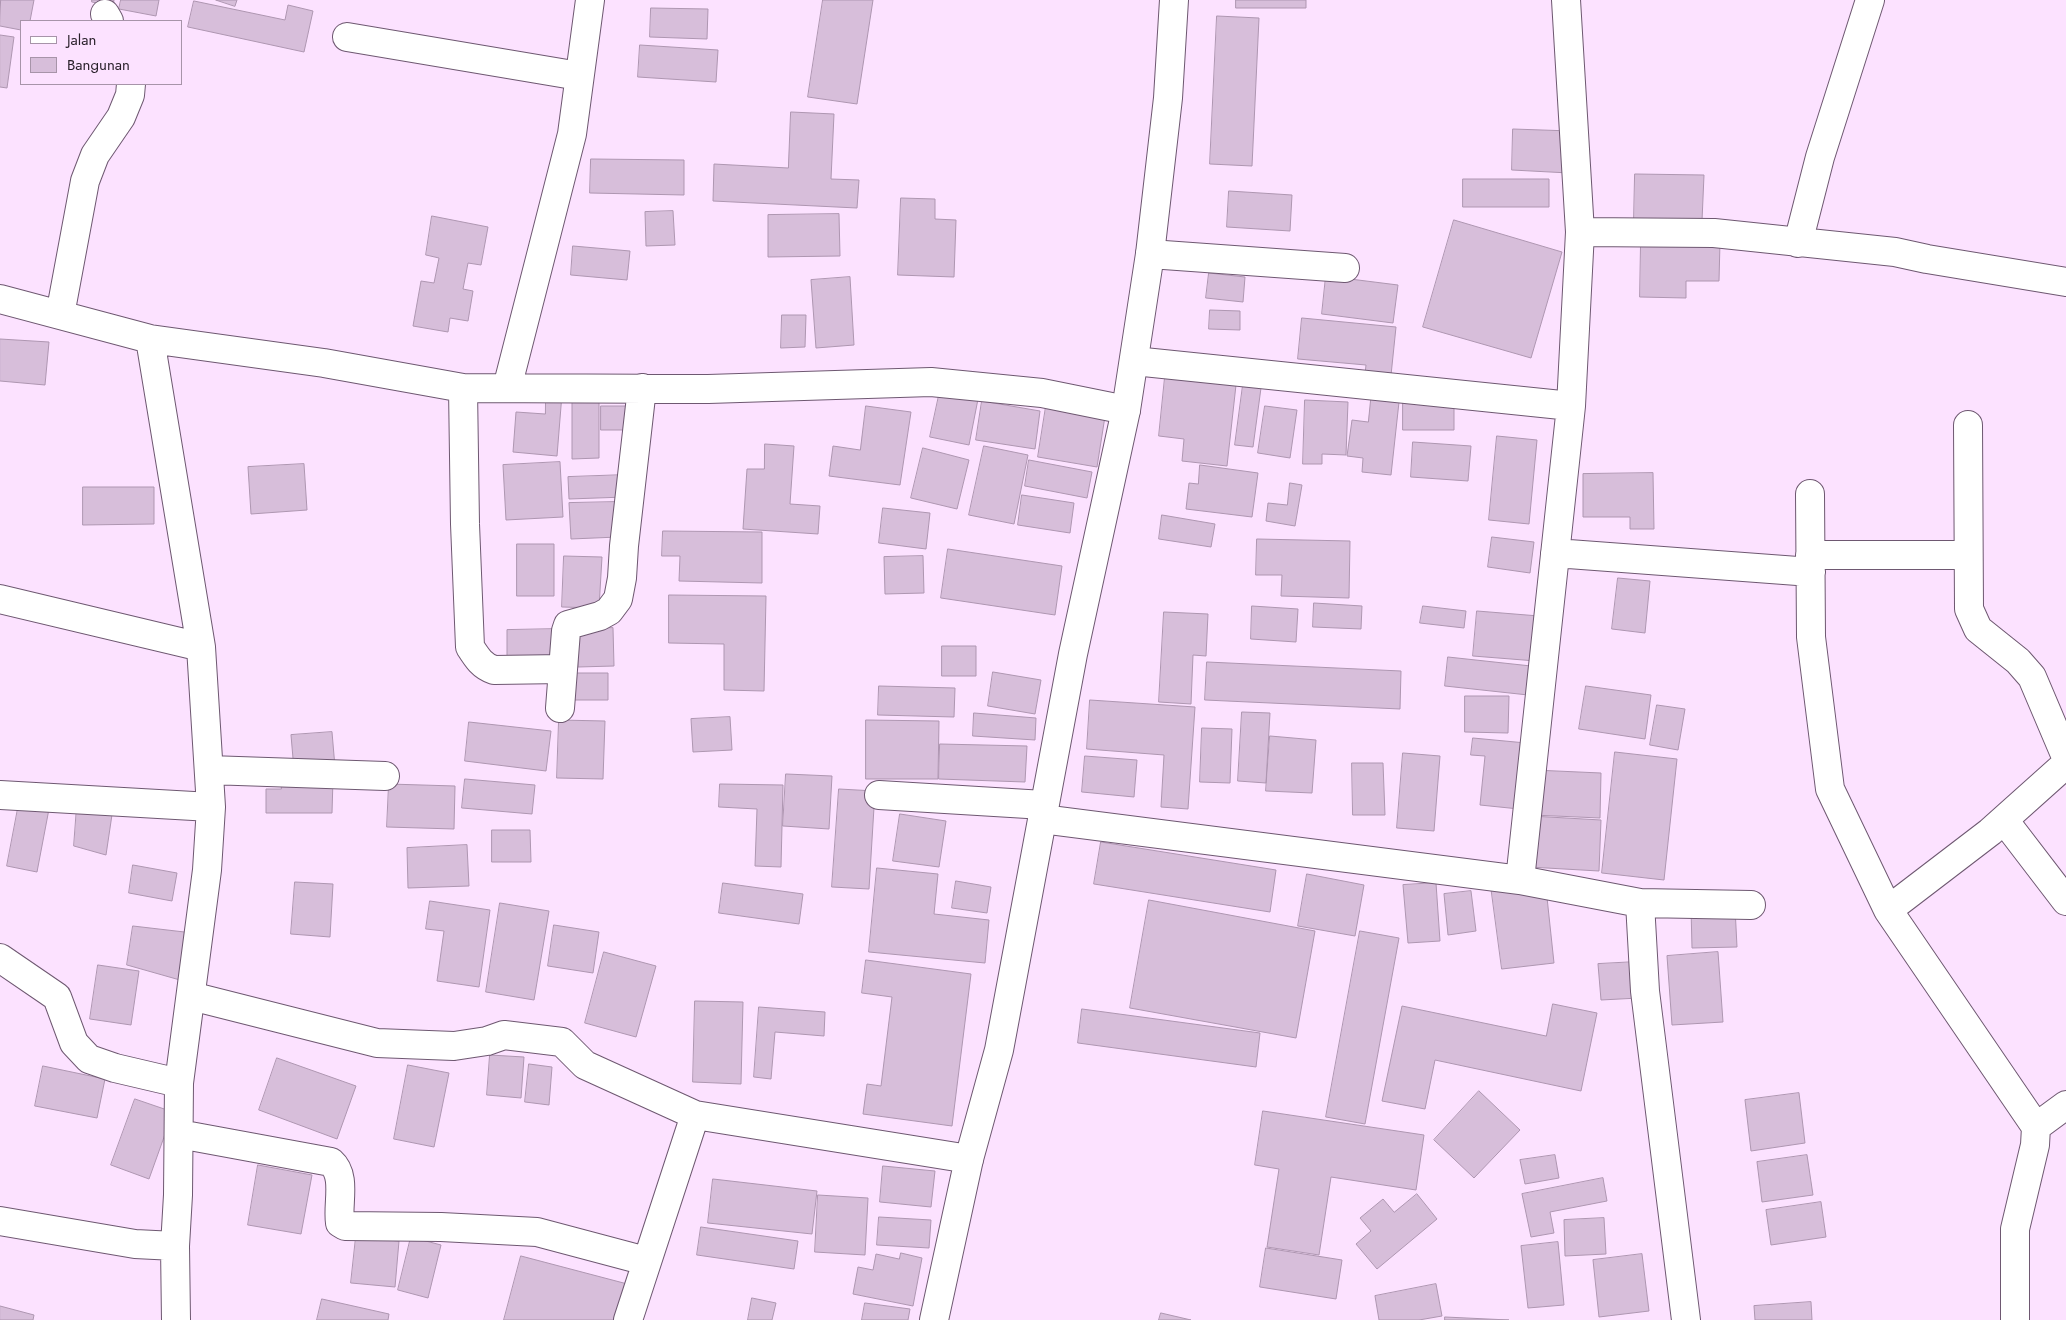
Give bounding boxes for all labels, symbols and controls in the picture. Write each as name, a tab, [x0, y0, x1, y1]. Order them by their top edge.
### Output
legend	[20, 20, 182, 85]
text: Jalan	[67, 29, 96, 51]
text: Bangunan	[67, 54, 130, 76]

